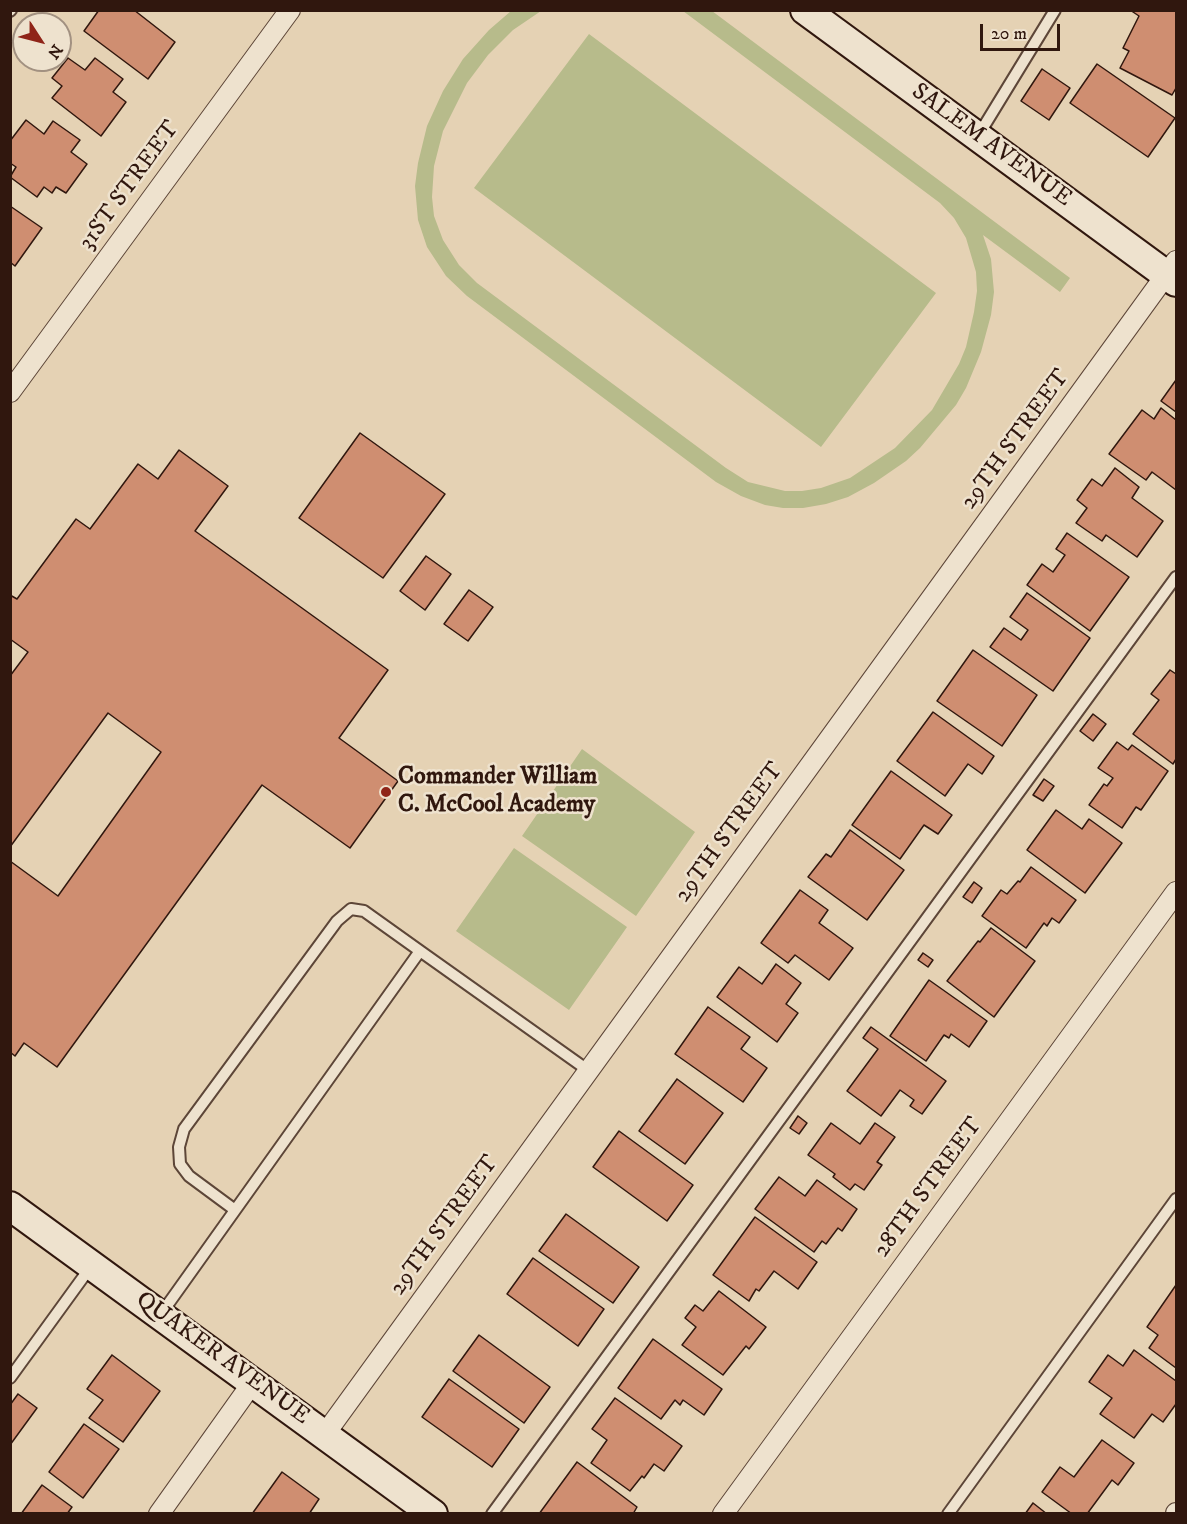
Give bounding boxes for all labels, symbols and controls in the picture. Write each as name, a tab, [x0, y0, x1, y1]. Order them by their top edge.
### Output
north arrow	[12, 12, 72, 72]
scale bar	[983, 12, 1062, 50]
text: 20 m	[991, 23, 1027, 45]
text: N	[43, 40, 67, 63]
street label: SALEM AVENUE	[905, 78, 1077, 214]
street label: 31ST STREET	[74, 116, 186, 256]
street label: 29TH STREET	[956, 364, 1076, 516]
street label: 29TH STREET	[670, 757, 790, 909]
place label: Commander William C. McCool Academy	[398, 764, 597, 820]
marker: Commander William C. McCool Academy	[379, 785, 393, 799]
street label: 28TH STREET	[869, 1112, 989, 1264]
street label: 29TH STREET	[385, 1150, 505, 1302]
street label: QUAKER AVENUE	[129, 1286, 315, 1432]

